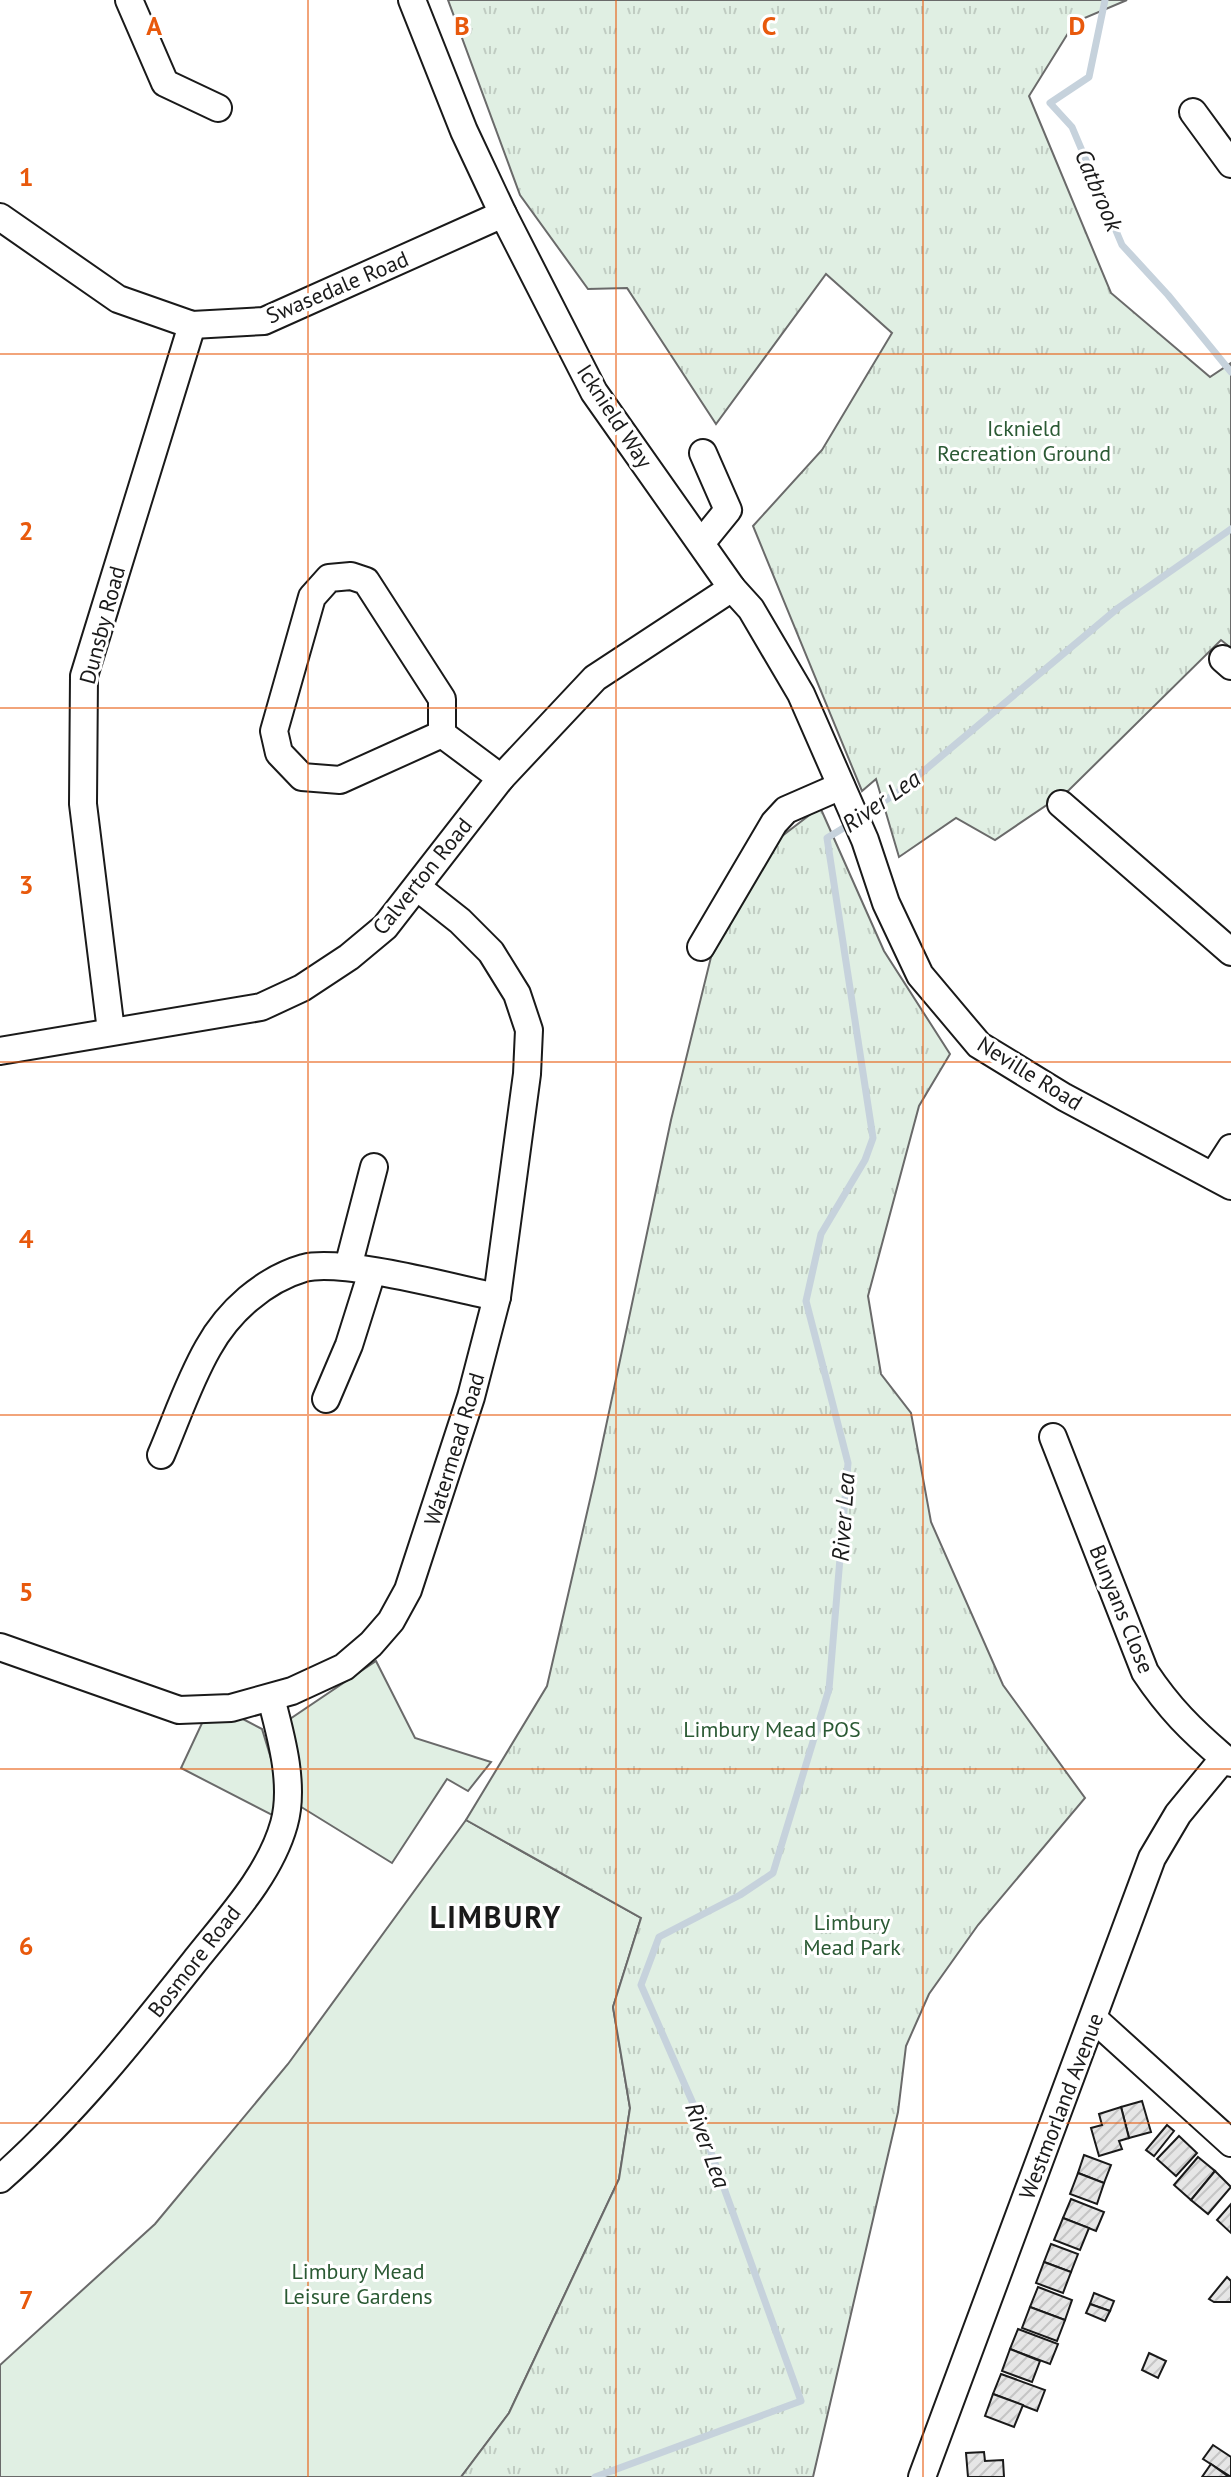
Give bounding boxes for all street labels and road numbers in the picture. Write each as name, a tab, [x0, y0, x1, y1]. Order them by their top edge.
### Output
street label: Swasedale Road	[262, 244, 412, 330]
street label: Icknield Way	[571, 359, 659, 474]
street label: Dunsby Road	[73, 563, 131, 687]
street label: Calverton Road	[366, 812, 478, 940]
street label: Neville Road	[972, 1030, 1088, 1116]
street label: Watermead Road	[417, 1369, 491, 1529]
street label: Bunyans Close	[1083, 1541, 1161, 1677]
street label: Bosmore Road	[142, 1899, 246, 2023]
street label: Westmorland Avenue	[1013, 2009, 1109, 2203]

